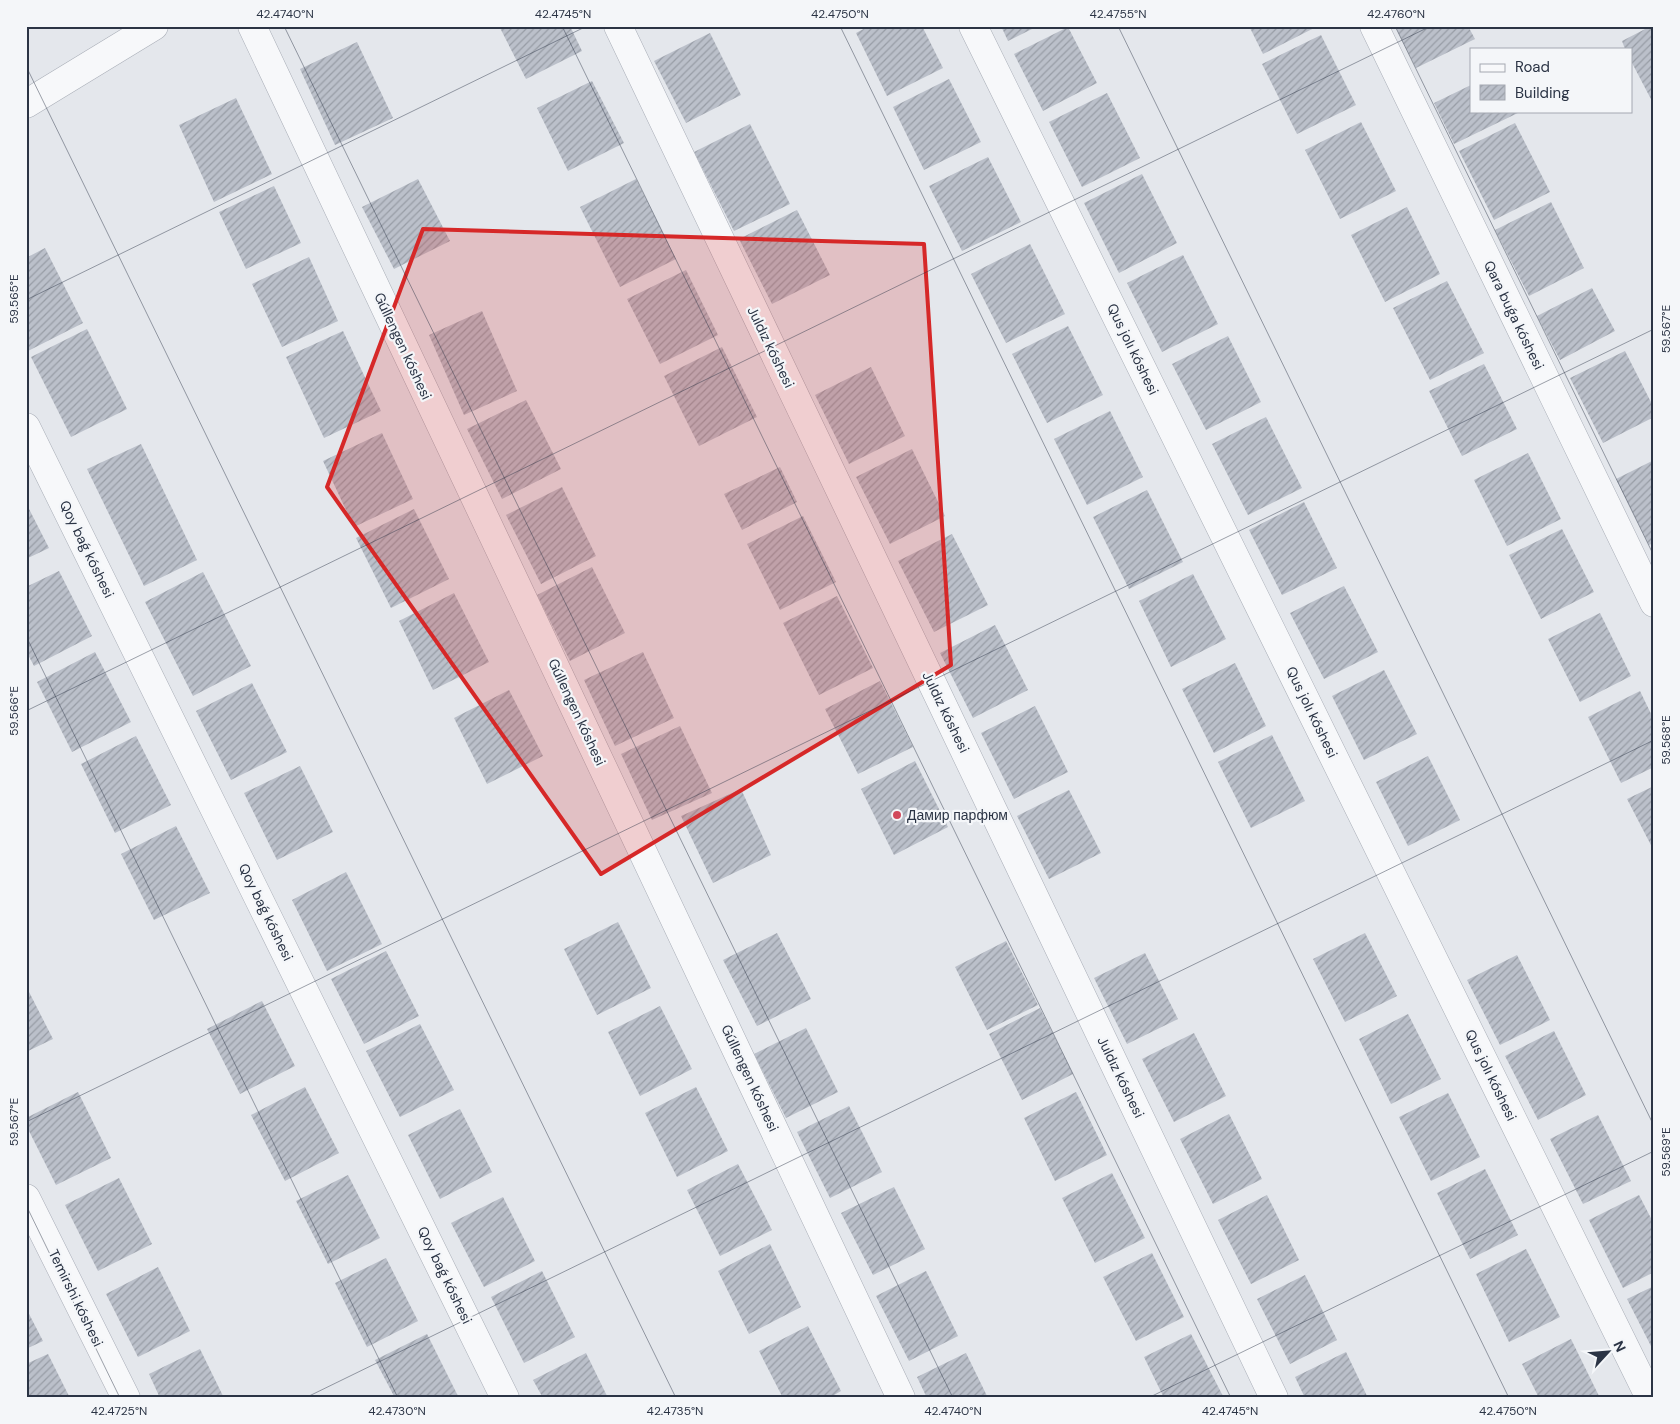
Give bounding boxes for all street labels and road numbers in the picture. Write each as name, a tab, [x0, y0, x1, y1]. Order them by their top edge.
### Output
street label: Qara buǵa kóshesi	[1480, 257, 1548, 373]
street label: Gúllengen kóshesi	[370, 289, 436, 403]
street label: Qus jolı kóshesi	[1103, 300, 1163, 398]
street label: Juldız kóshesi	[744, 303, 798, 391]
street label: Qoy baǵ kóshesi	[56, 497, 118, 601]
street label: Gúllengen kóshesi	[544, 655, 610, 769]
street label: Qus jolı kóshesi	[1282, 663, 1342, 761]
street label: Juldız kóshesi	[919, 668, 973, 756]
street label: Qoy baǵ kóshesi	[235, 860, 297, 964]
street label: Gúllengen kóshesi	[717, 1021, 783, 1135]
street label: Qus jolı kóshesi	[1461, 1026, 1521, 1124]
street label: Juldız kóshesi	[1094, 1033, 1148, 1121]
street label: Qoy baǵ kóshesi	[414, 1223, 476, 1327]
street label: Temirshi kóshesi	[45, 1246, 107, 1350]

